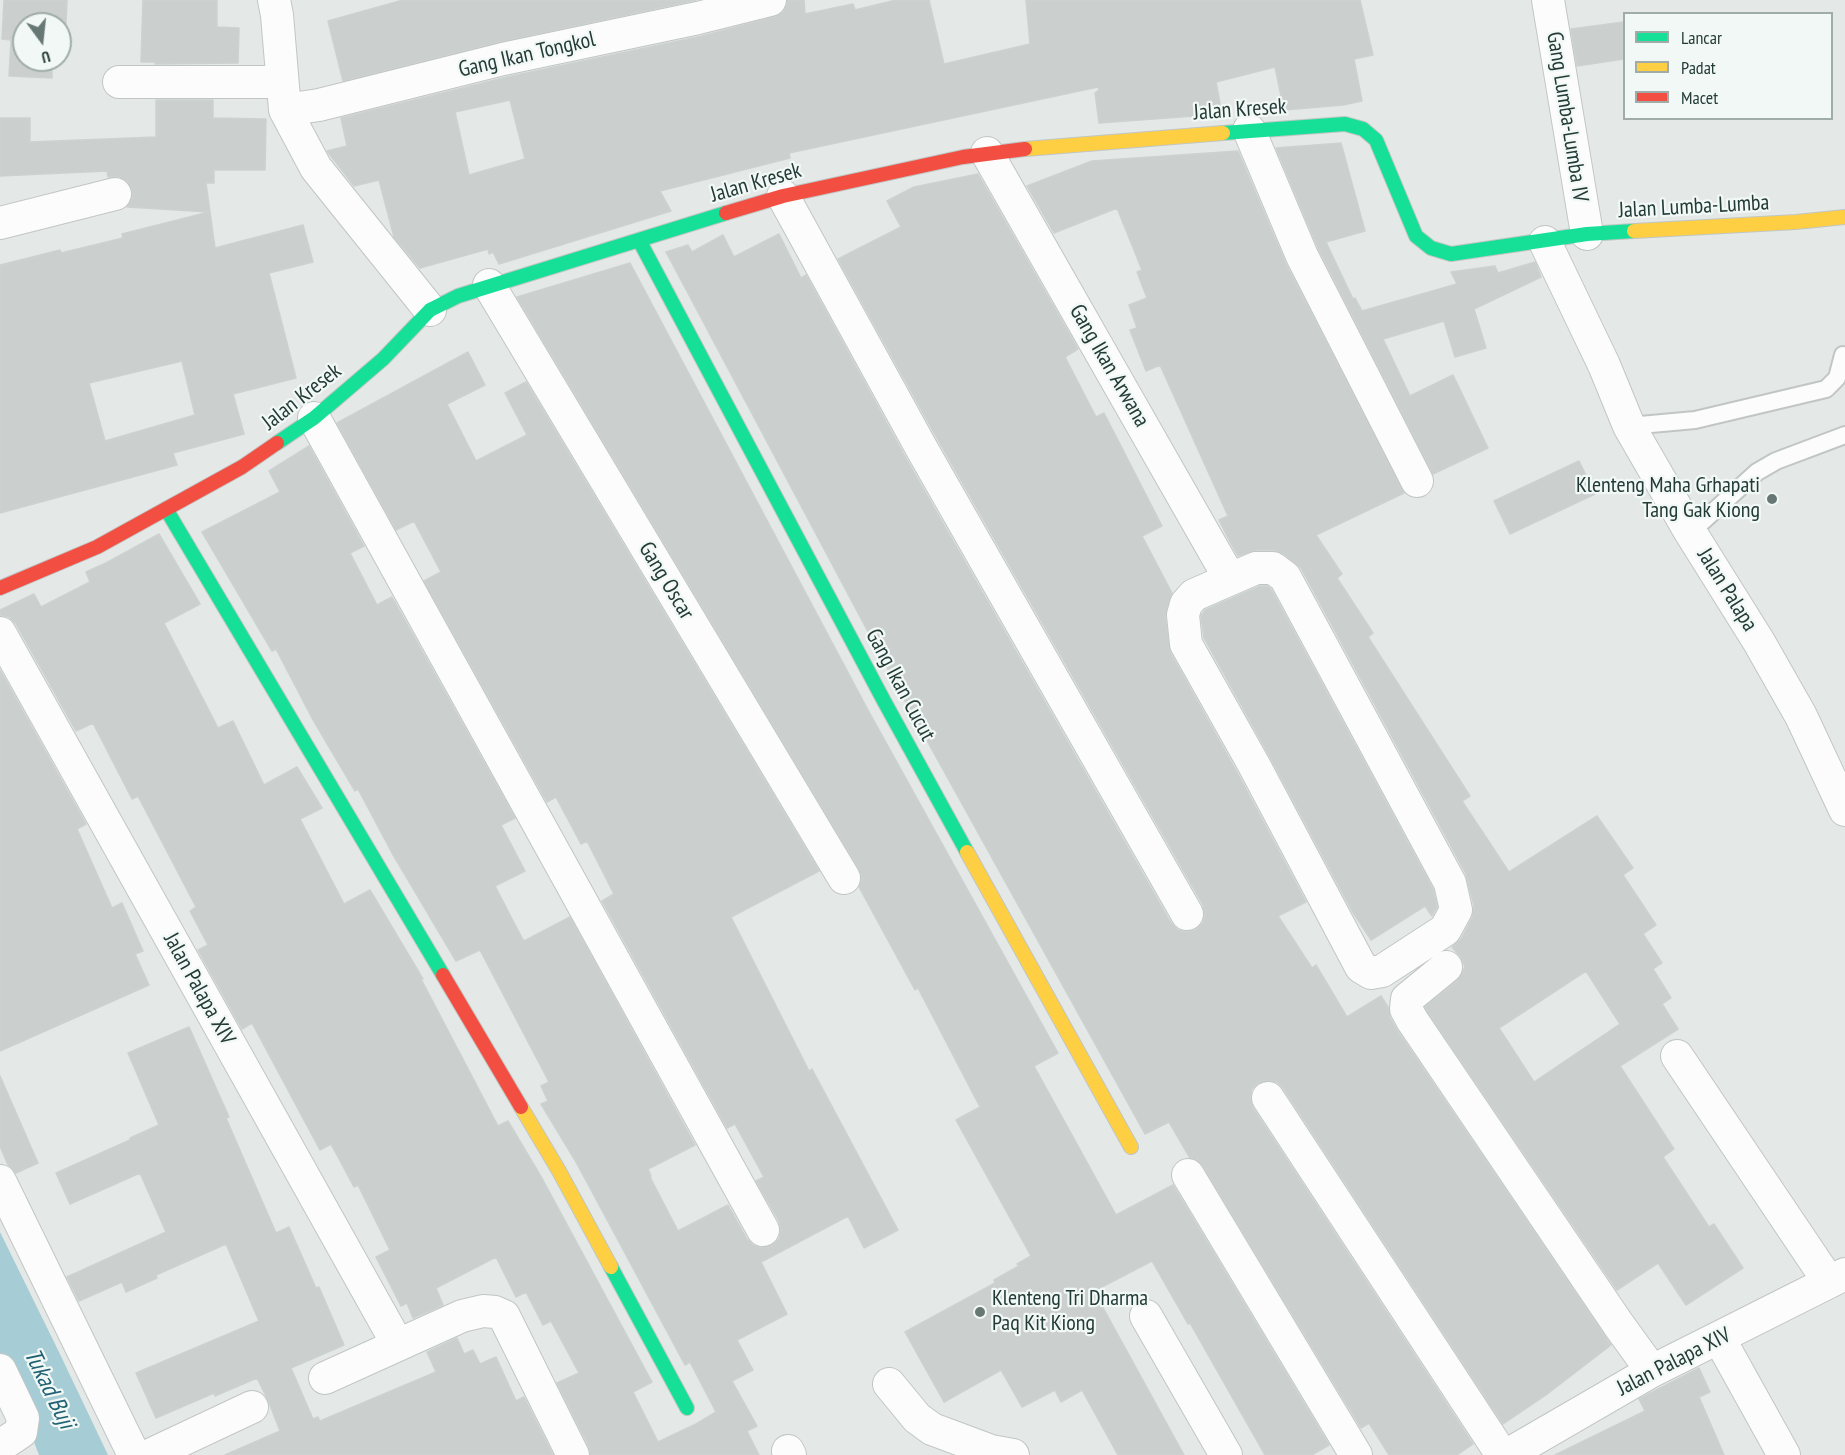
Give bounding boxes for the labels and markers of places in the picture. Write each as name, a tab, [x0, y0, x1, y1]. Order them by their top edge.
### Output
place label: Klenteng Maha Grhapati Tang Gak Kiong	[1576, 473, 1760, 524]
marker: Klenteng Maha Grhapati Tang Gak Kiong	[1765, 492, 1779, 506]
place label: Klenteng Tri Dharma Paq Kit Kiong	[992, 1286, 1148, 1338]
marker: Klenteng Tri Dharma Paq Kit Kiong	[973, 1305, 987, 1319]

